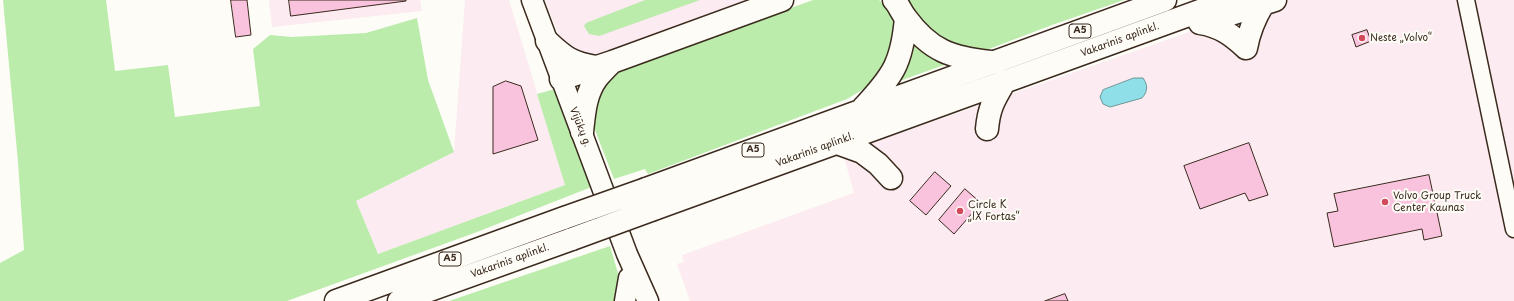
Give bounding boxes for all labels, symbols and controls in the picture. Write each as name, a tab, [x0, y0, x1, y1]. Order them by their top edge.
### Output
street label: Vakarinis aplinkl.	[1079, 20, 1161, 60]
road number: A5	[1069, 24, 1091, 38]
place label: Neste „Volvo“	[1370, 32, 1432, 44]
marker: Neste „Volvo“	[1357, 33, 1367, 43]
street label: Vijūkų g.	[567, 105, 593, 149]
street label: Vakarinis aplinkl.	[774, 130, 856, 170]
road number: A5	[742, 143, 764, 157]
place label: Volvo Group Truck Center Kaunas	[1393, 190, 1481, 214]
marker: Volvo Group Truck Center Kaunas	[1380, 197, 1390, 207]
place label: Circle K „IX Fortas“	[968, 199, 1020, 222]
marker: Circle K „IX Fortas“	[955, 206, 965, 216]
street label: Vakarinis aplinkl.	[469, 241, 551, 281]
road number: A5	[439, 252, 461, 266]

